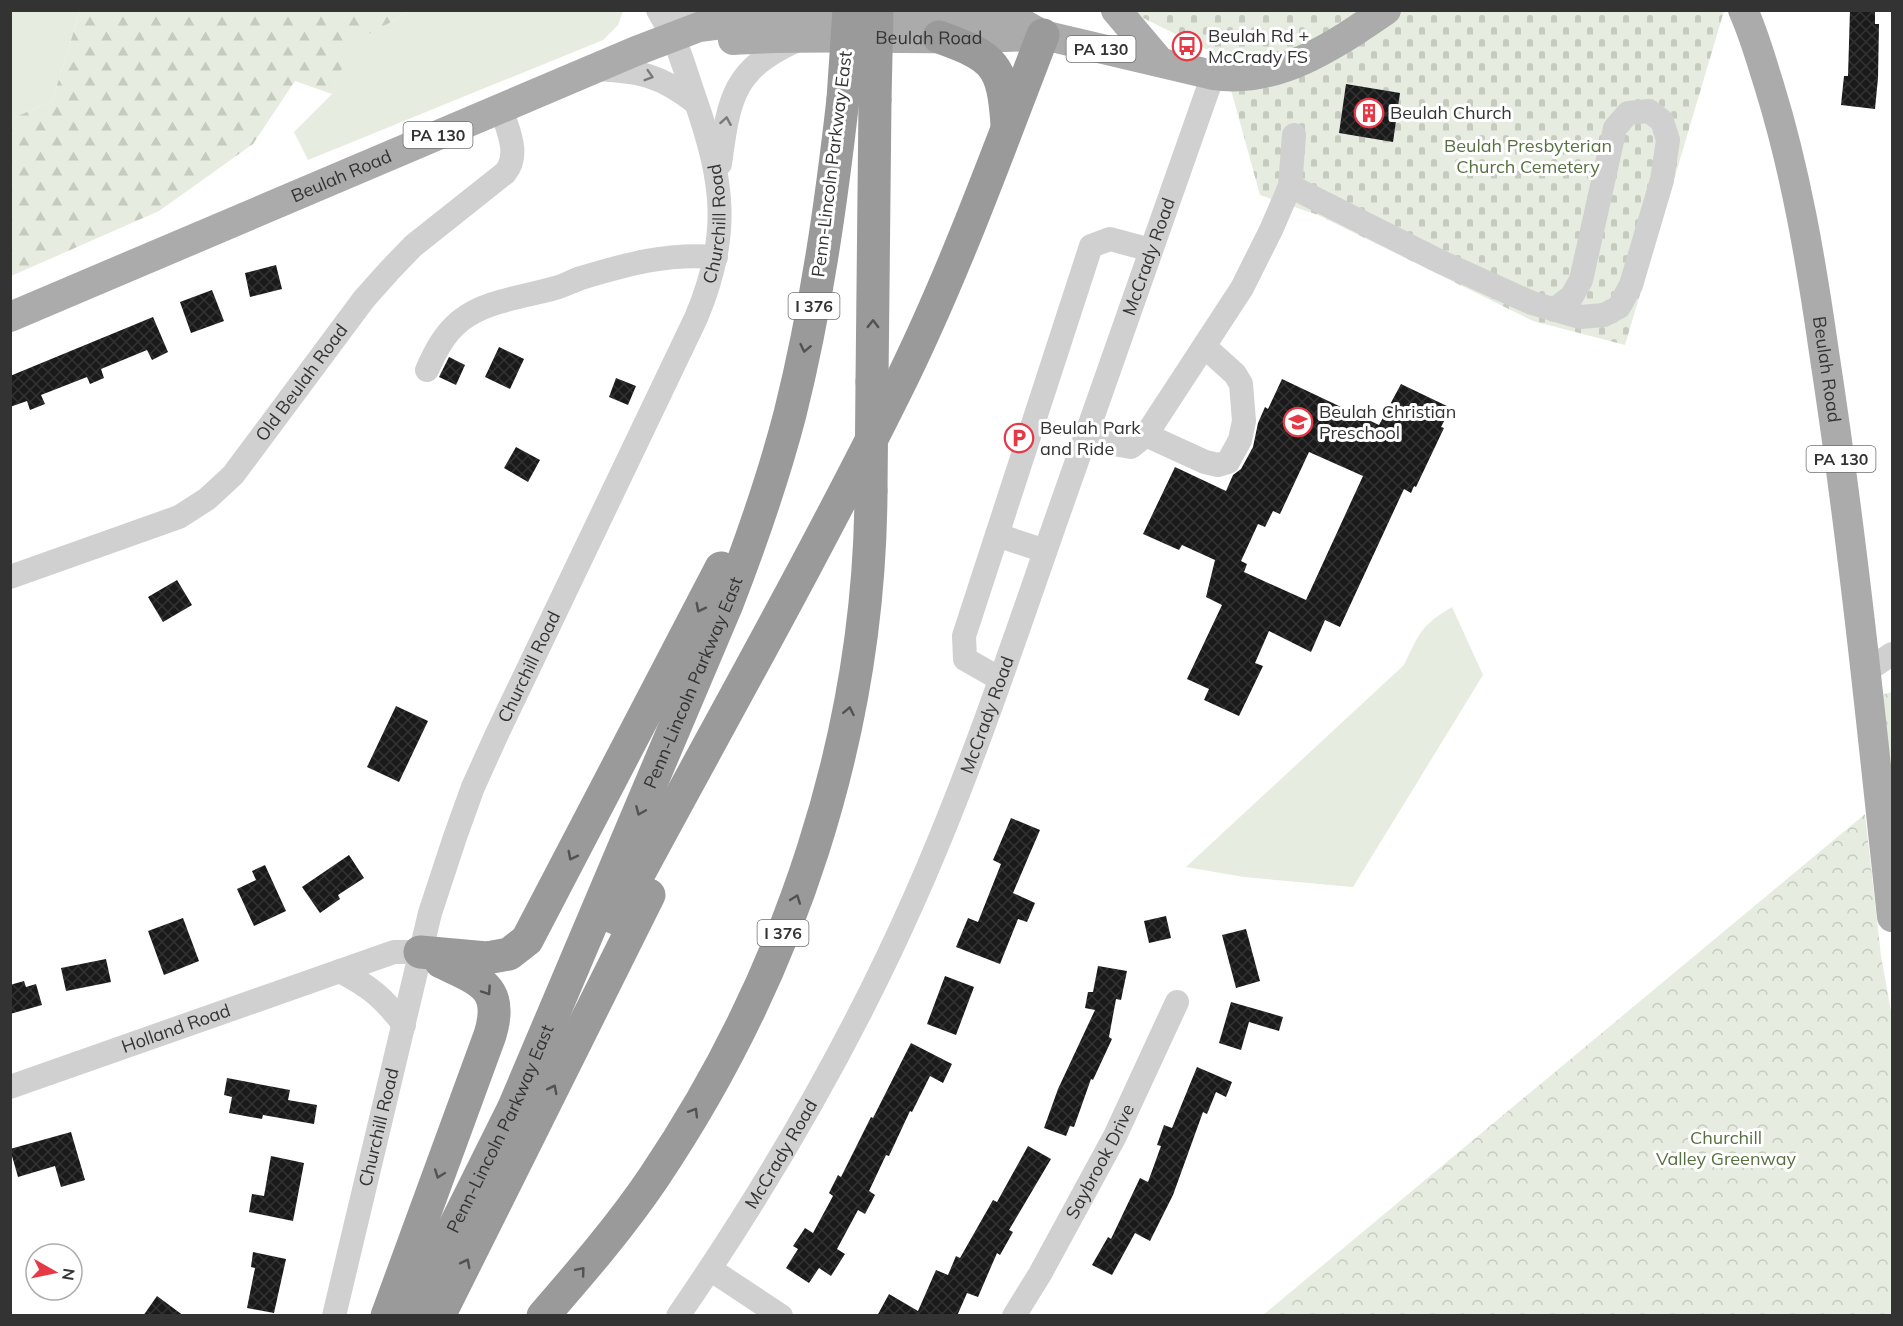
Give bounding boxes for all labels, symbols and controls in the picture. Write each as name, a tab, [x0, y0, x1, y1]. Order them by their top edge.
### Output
place label: Beulah Rd + McCrady FS	[1208, 24, 1309, 68]
street label: Beulah Road	[875, 26, 983, 49]
bus stop icon: Beulah Rd + McCrady FS	[1171, 30, 1203, 62]
road number: PA 130	[1066, 36, 1136, 62]
street label: Penn-Lincoln Parkway East	[806, 50, 857, 278]
one-way arrow	[643, 69, 654, 81]
building icon: Beulah Church	[1353, 97, 1385, 129]
place label: Beulah Church	[1390, 101, 1512, 124]
one-way arrow	[719, 116, 732, 126]
road number: PA 130	[404, 122, 472, 148]
park label: Beulah Presbyterian Church Cemetery	[1444, 134, 1612, 178]
street label: Beulah Road	[287, 144, 395, 207]
street label: Churchill Road	[697, 162, 731, 286]
street label: McCrady Road	[1117, 195, 1180, 318]
road number: I 376	[788, 293, 840, 319]
street label: Beulah Road	[1808, 315, 1846, 424]
street label: Old Beulah Road	[250, 319, 352, 446]
one-way arrow	[867, 319, 879, 328]
one-way arrow	[799, 342, 812, 352]
place label: Beulah Christian Preschool	[1319, 400, 1456, 444]
school or university icon: Beulah Christian Preschool	[1282, 406, 1314, 438]
place label: Beulah Park and Ride	[1040, 416, 1141, 460]
parking icon: Beulah Park and Ride	[1003, 422, 1035, 454]
road number: PA 130	[1806, 446, 1876, 472]
street label: Penn-Lincoln Parkway East	[638, 573, 747, 792]
one-way arrow	[696, 602, 707, 613]
street label: Churchill Road	[492, 607, 565, 726]
street label: McCrady Road	[955, 653, 1019, 777]
one-way arrow	[842, 707, 855, 717]
one-way arrow	[635, 805, 647, 816]
one-way arrow	[568, 850, 579, 860]
one-way arrow	[789, 894, 801, 905]
road number: I 376	[758, 920, 808, 946]
one-way arrow	[480, 985, 492, 995]
street label: Holland Road	[118, 998, 233, 1058]
street label: Penn-Lincoln Parkway East	[441, 1021, 559, 1237]
street label: Churchill Road	[353, 1066, 404, 1189]
one-way arrow	[545, 1084, 557, 1095]
street label: McCrady Road	[739, 1095, 822, 1213]
street label: Saybrook Drive	[1060, 1100, 1139, 1223]
one-way arrow	[687, 1108, 699, 1118]
park label: Churchill Valley Greenway	[1656, 1126, 1797, 1170]
one-way arrow	[433, 1168, 446, 1179]
north arrow	[24, 1242, 84, 1302]
one-way arrow	[458, 1259, 470, 1270]
text: N	[58, 1267, 80, 1282]
one-way arrow	[574, 1267, 585, 1278]

